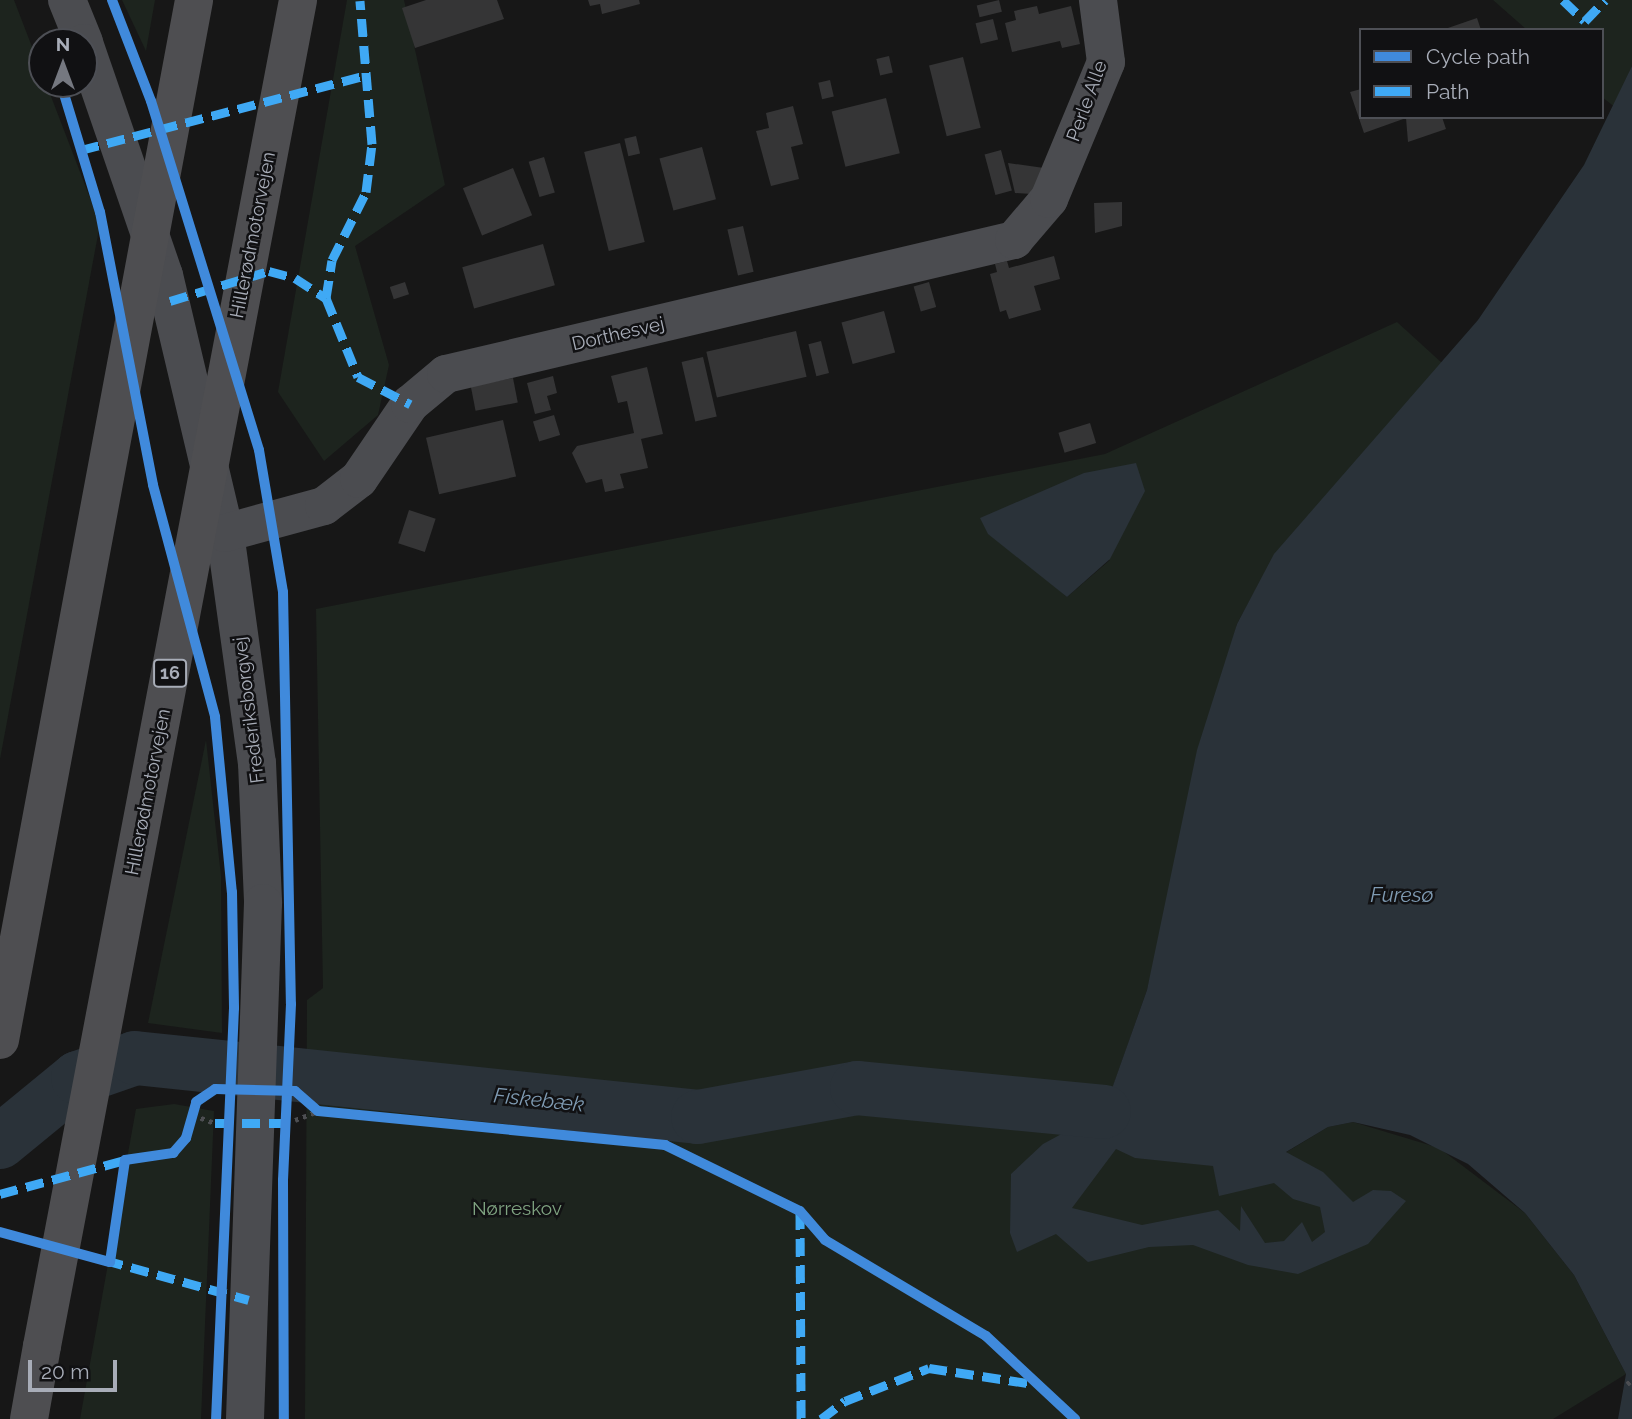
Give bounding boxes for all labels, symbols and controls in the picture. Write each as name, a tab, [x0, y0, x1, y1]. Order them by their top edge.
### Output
north arrow	[28, 28, 98, 98]
legend	[1359, 28, 1604, 119]
text: N	[56, 33, 70, 55]
text: Cycle path	[1426, 44, 1530, 69]
street label: Perle Alle	[1062, 57, 1112, 145]
text: Path	[1426, 79, 1470, 104]
street label: Hillerødmotorvejen	[226, 150, 280, 320]
street label: Dorthesvej	[569, 312, 667, 356]
street label: Frederiksborgvej	[229, 635, 269, 785]
road number: 16	[152, 658, 188, 688]
street label: Hillerødmotorvejen	[121, 707, 175, 877]
water label: Furesø	[1370, 882, 1434, 908]
water label: Fiskebæk	[493, 1083, 585, 1117]
park label: Nørreskov	[472, 1198, 562, 1220]
scale bar	[32, 1346, 121, 1390]
text: 20 m	[41, 1359, 89, 1384]

